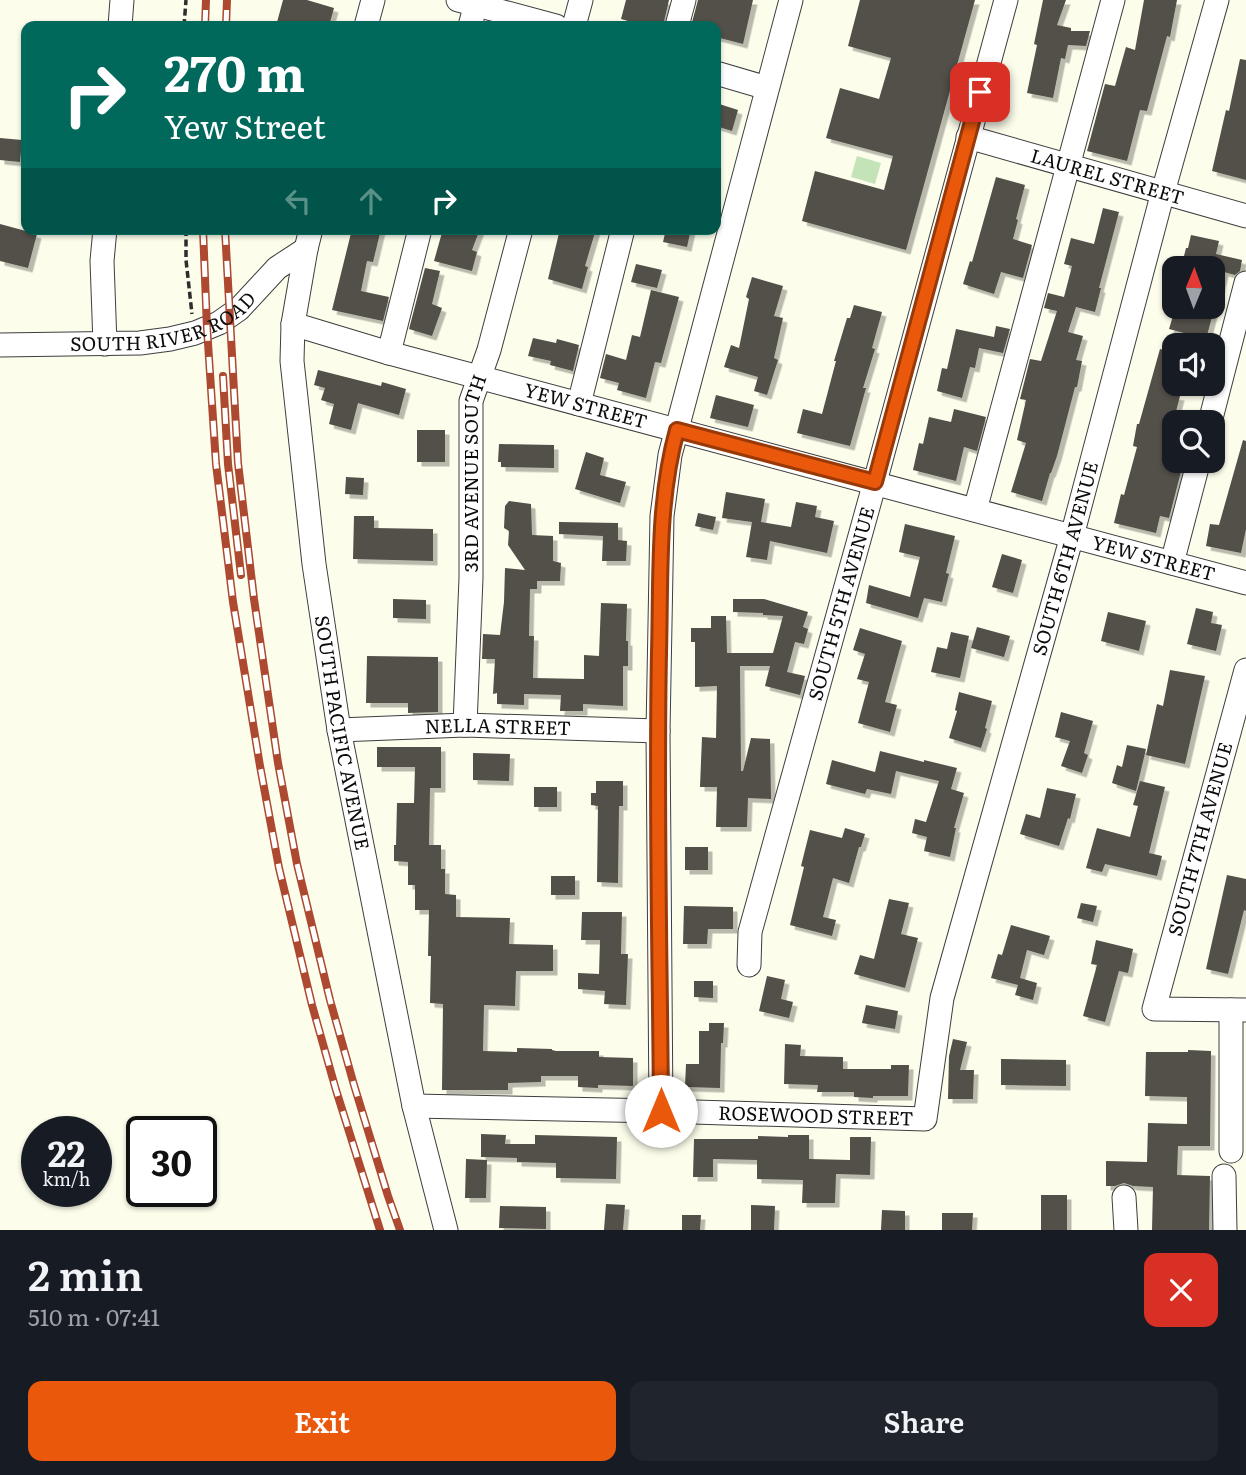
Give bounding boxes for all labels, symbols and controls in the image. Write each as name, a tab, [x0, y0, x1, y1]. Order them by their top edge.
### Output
text: 270 m	[164, 34, 305, 107]
icon: right	[49, 49, 140, 140]
pin	[950, 62, 1010, 122]
icon: arrive	[961, 73, 999, 111]
text: Yew Street	[164, 101, 326, 149]
street label: LAUREL STREET	[1028, 141, 1188, 211]
icon: left	[279, 182, 317, 220]
icon: ahead	[352, 182, 390, 220]
icon: right	[425, 182, 463, 220]
north arrow	[1162, 256, 1225, 318]
map controls	[1162, 256, 1225, 473]
street label: SOUTH RIVER ROAD	[70, 285, 262, 357]
button: sound	[1162, 333, 1225, 396]
street label: 3RD AVENUE SOUTH	[456, 370, 492, 573]
street label: YEW STREET	[521, 375, 651, 435]
button: search	[1162, 410, 1225, 473]
street label: SOUTH 6TH AVENUE	[1024, 458, 1104, 658]
street label: SOUTH 5TH AVENUE	[800, 503, 881, 703]
street label: YEW STREET	[1089, 527, 1219, 587]
street label: SOUTH PACIFIC AVENUE	[309, 613, 378, 852]
street label: NELLA STREET	[424, 710, 572, 741]
street label: SOUTH 7TH AVENUE	[1160, 739, 1238, 939]
position arrow	[624, 1074, 698, 1148]
street label: ROSEWOOD STREET	[718, 1098, 914, 1132]
speed limit sign: 30	[126, 1116, 217, 1207]
text: 22	[48, 1126, 85, 1178]
text: km/h	[43, 1165, 90, 1192]
text: 2 min	[28, 1242, 143, 1304]
button: close	[1144, 1253, 1218, 1327]
text: 510 m · 07:41	[28, 1299, 160, 1333]
button: Exit	[28, 1381, 616, 1461]
button: Share	[630, 1381, 1218, 1461]

